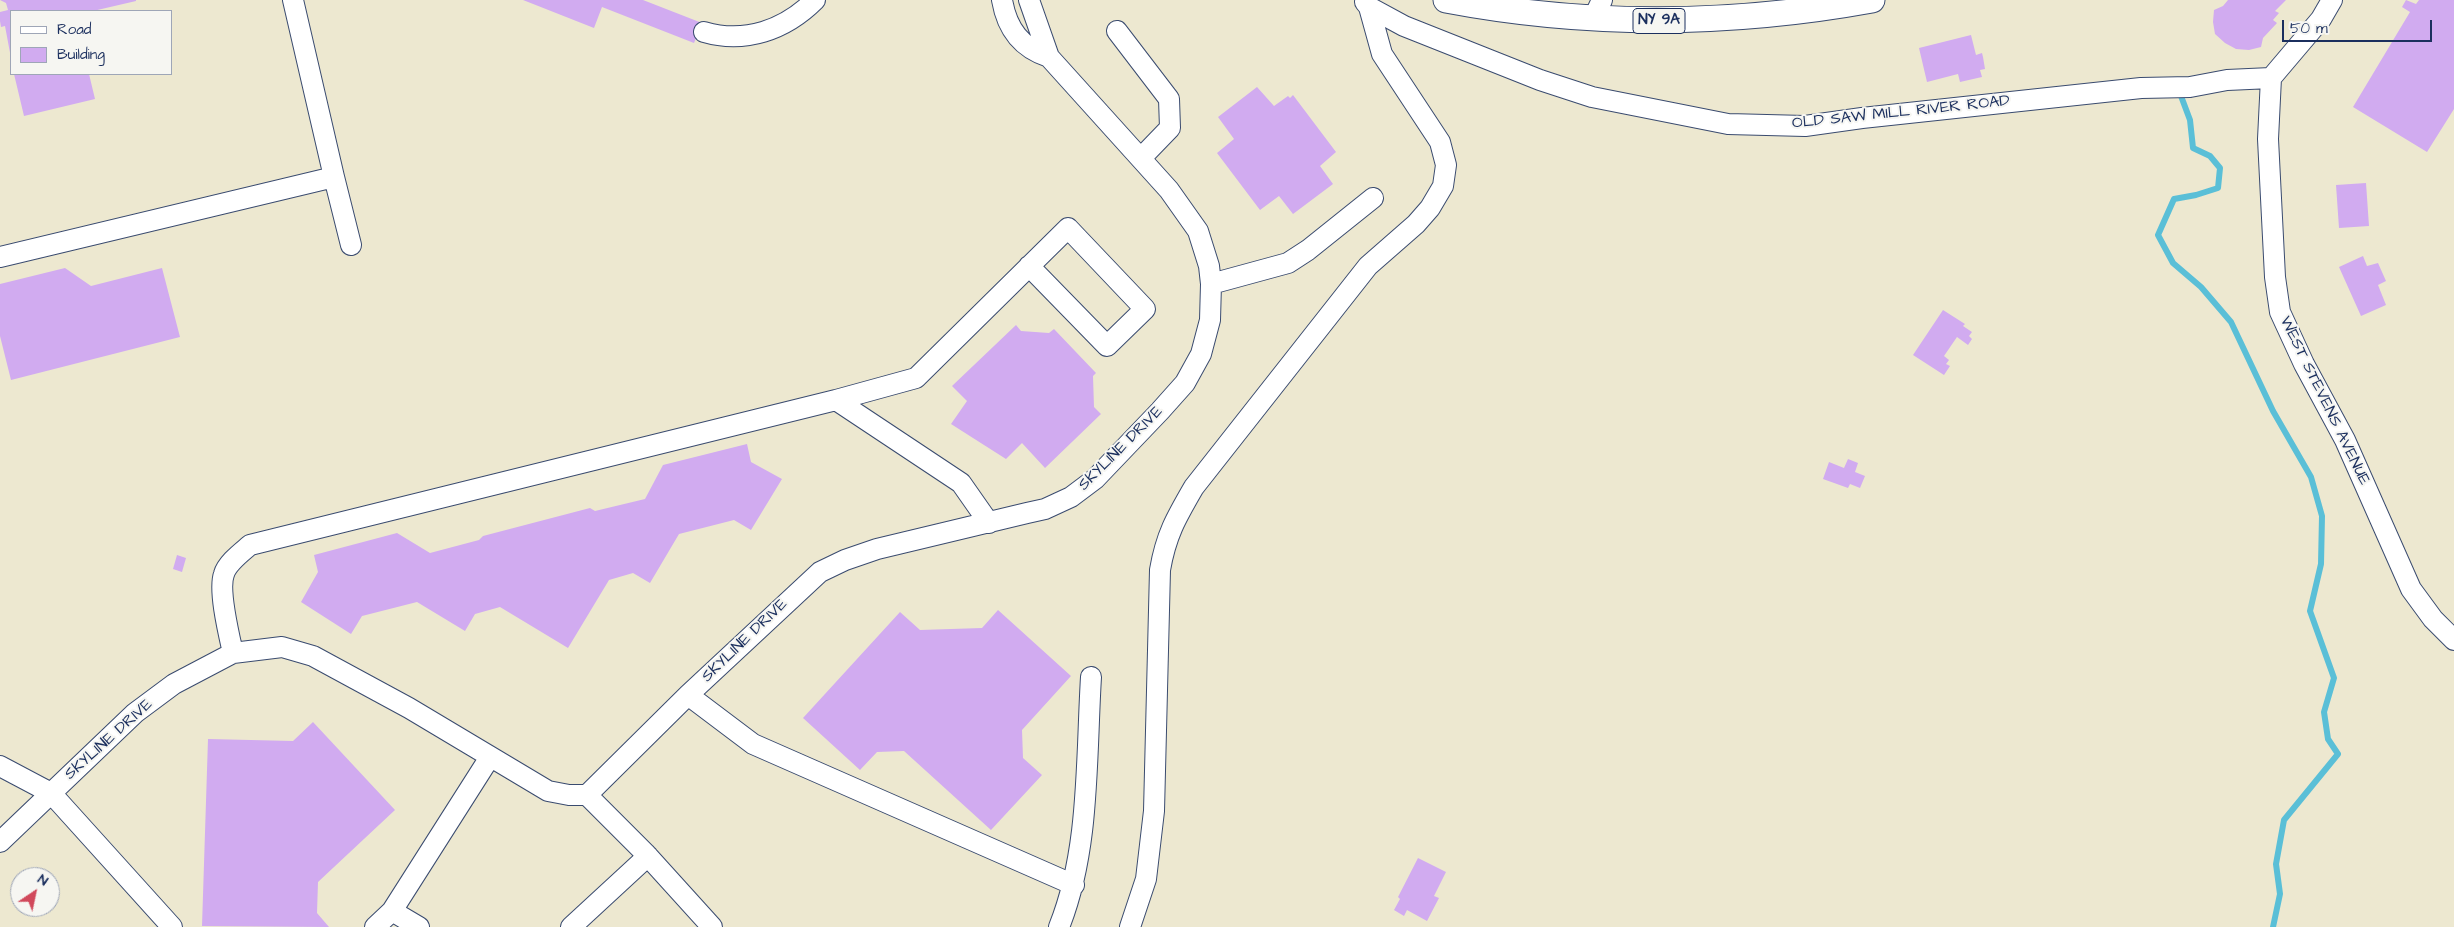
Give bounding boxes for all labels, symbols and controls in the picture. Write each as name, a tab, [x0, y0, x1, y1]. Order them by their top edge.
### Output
road number: NY 9A	[1633, 8, 1685, 34]
legend	[10, 10, 172, 75]
scale bar	[2284, 10, 2434, 42]
text: 50 m	[2290, 18, 2328, 39]
text: Road	[57, 19, 91, 40]
text: Building	[57, 44, 105, 65]
street label: OLD SAW MILL RIVER ROAD	[1791, 92, 2011, 134]
street label: WEST STEVENS AVENUE	[2275, 313, 2373, 489]
street label: SKYLINE DRIVE	[1075, 403, 1167, 495]
street label: SKYLINE DRIVE	[698, 595, 792, 687]
street label: SKYLINE DRIVE	[61, 696, 157, 784]
north arrow	[10, 867, 60, 917]
text: N	[34, 870, 52, 891]

